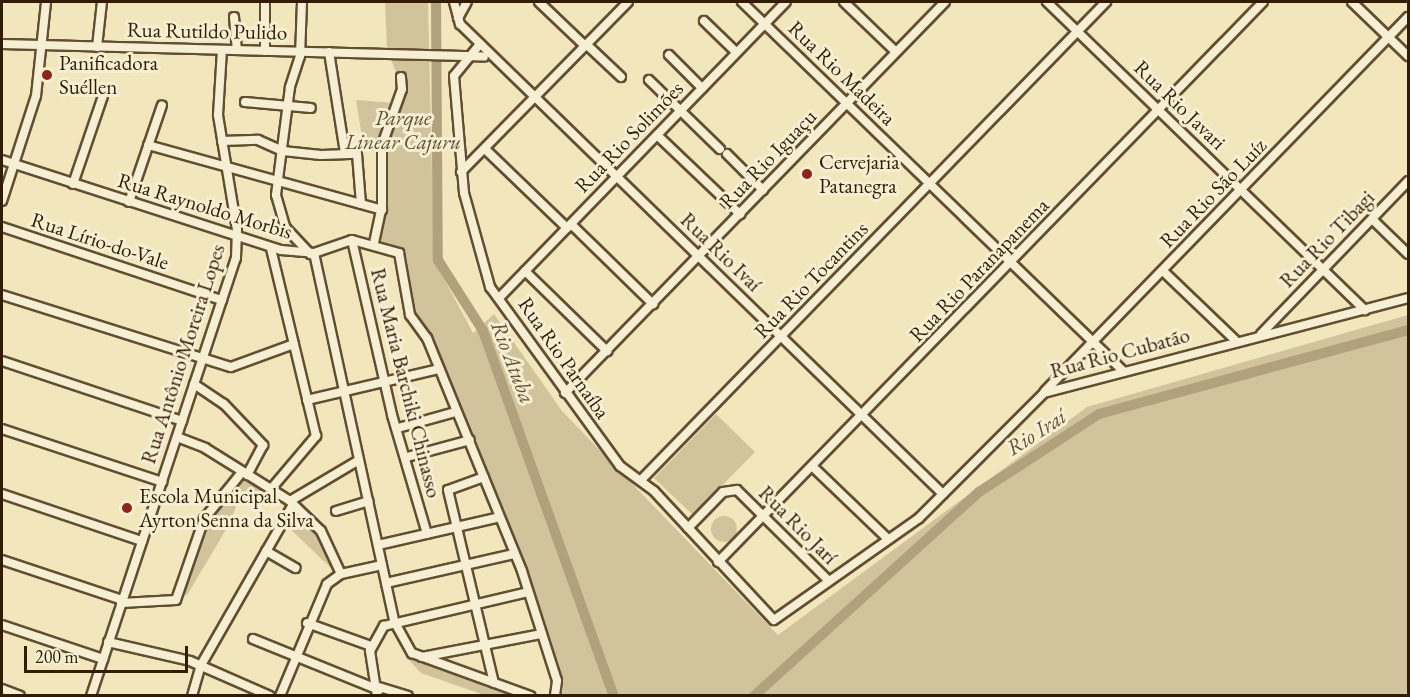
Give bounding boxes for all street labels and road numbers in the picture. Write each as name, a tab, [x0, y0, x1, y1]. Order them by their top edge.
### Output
street label: Rua Rio Madeira	[783, 15, 901, 131]
street label: Rua Rutildo Pulido	[127, 17, 287, 45]
street label: Rua Rio Javari	[1129, 55, 1231, 155]
street label: Rua Rio Solimões	[570, 76, 688, 198]
street label: Rua Rio Iguaçu	[714, 104, 822, 214]
street label: Rua Rio São Luíz	[1154, 133, 1272, 253]
street label: Rua Raynoldo Morbis	[115, 167, 295, 245]
street label: Rua Rio Tibagi	[1274, 185, 1380, 293]
street label: Rua Rio Paranapanema	[904, 193, 1054, 347]
street label: Rua Lírio-do-Vale	[28, 207, 172, 275]
street label: Rua Rio Ivaí	[675, 207, 767, 297]
street label: Rua Rio Tocantins	[749, 216, 873, 344]
street label: Rua Antônio Moreira Lopes	[136, 241, 230, 467]
street label: Rua Maria Barchiki Chinasso	[365, 265, 447, 501]
street label: Rua Rio Parnaíba	[513, 292, 615, 424]
street label: Rua Rio Cubatão	[1047, 322, 1193, 384]
street label: Rua Rio Jarí	[753, 480, 843, 570]

